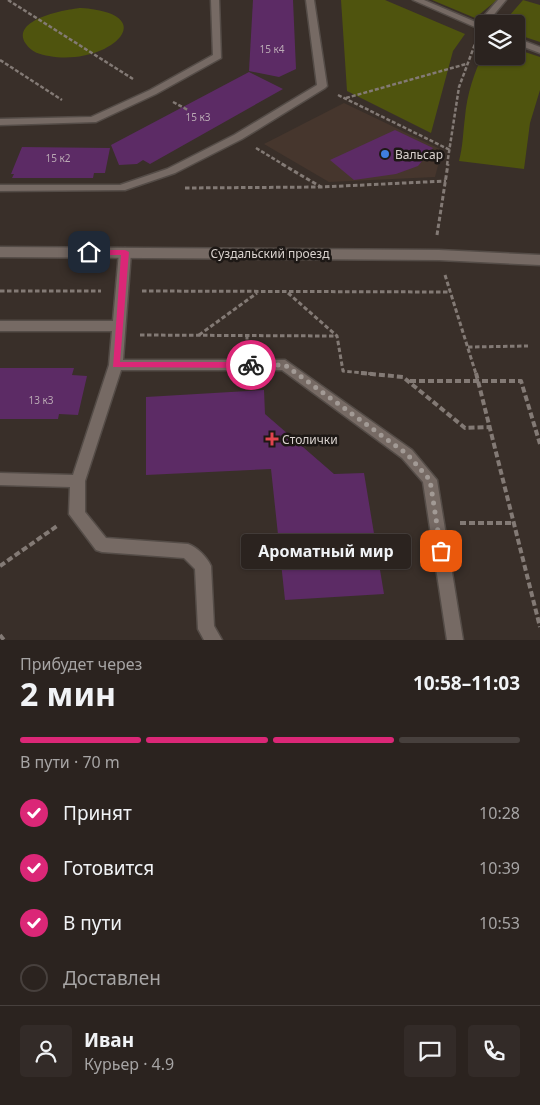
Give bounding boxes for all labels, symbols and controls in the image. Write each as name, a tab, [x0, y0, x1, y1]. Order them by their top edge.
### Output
map controls	[475, 15, 525, 65]
button: layers	[475, 15, 525, 65]
house number: 15 к4	[259, 42, 285, 56]
house number: 15 к3	[185, 110, 211, 124]
place label: Вальсар	[395, 146, 443, 163]
marker: Вальсар	[379, 148, 391, 160]
house number: 15 к2	[45, 151, 71, 165]
pin	[68, 231, 110, 273]
icon: home	[75, 238, 103, 266]
street label: Суздальский проезд	[211, 245, 330, 262]
courier	[226, 340, 276, 390]
icon: bike	[237, 351, 265, 379]
house number: 13 к3	[28, 393, 54, 407]
place label: Столички	[282, 431, 338, 448]
marker: Столички	[266, 433, 278, 445]
pin	[420, 530, 462, 572]
callout: Ароматный мир	[241, 534, 411, 568]
icon: bag	[427, 537, 455, 565]
text: Ароматный мир	[258, 540, 394, 562]
text: Прибудет через	[20, 653, 142, 675]
text: 10:58–11:03	[413, 670, 520, 696]
text: 2 мин	[20, 672, 116, 715]
text: В пути · 70 m	[20, 751, 120, 773]
icon: check	[20, 799, 48, 827]
text: Принят	[63, 800, 132, 826]
text: 10:28	[479, 802, 520, 824]
icon: check	[20, 854, 48, 882]
text: Готовится	[63, 855, 154, 881]
text: 10:39	[479, 857, 520, 879]
icon: check	[20, 909, 48, 937]
text: В пути	[63, 910, 122, 936]
text: 10:53	[479, 912, 520, 934]
text: Доставлен	[63, 965, 161, 991]
button: person	[20, 1025, 72, 1077]
button: chat	[404, 1025, 456, 1077]
button: phone	[468, 1025, 520, 1077]
text: Иван	[84, 1027, 134, 1053]
text: Курьер · 4.9	[84, 1053, 174, 1075]

